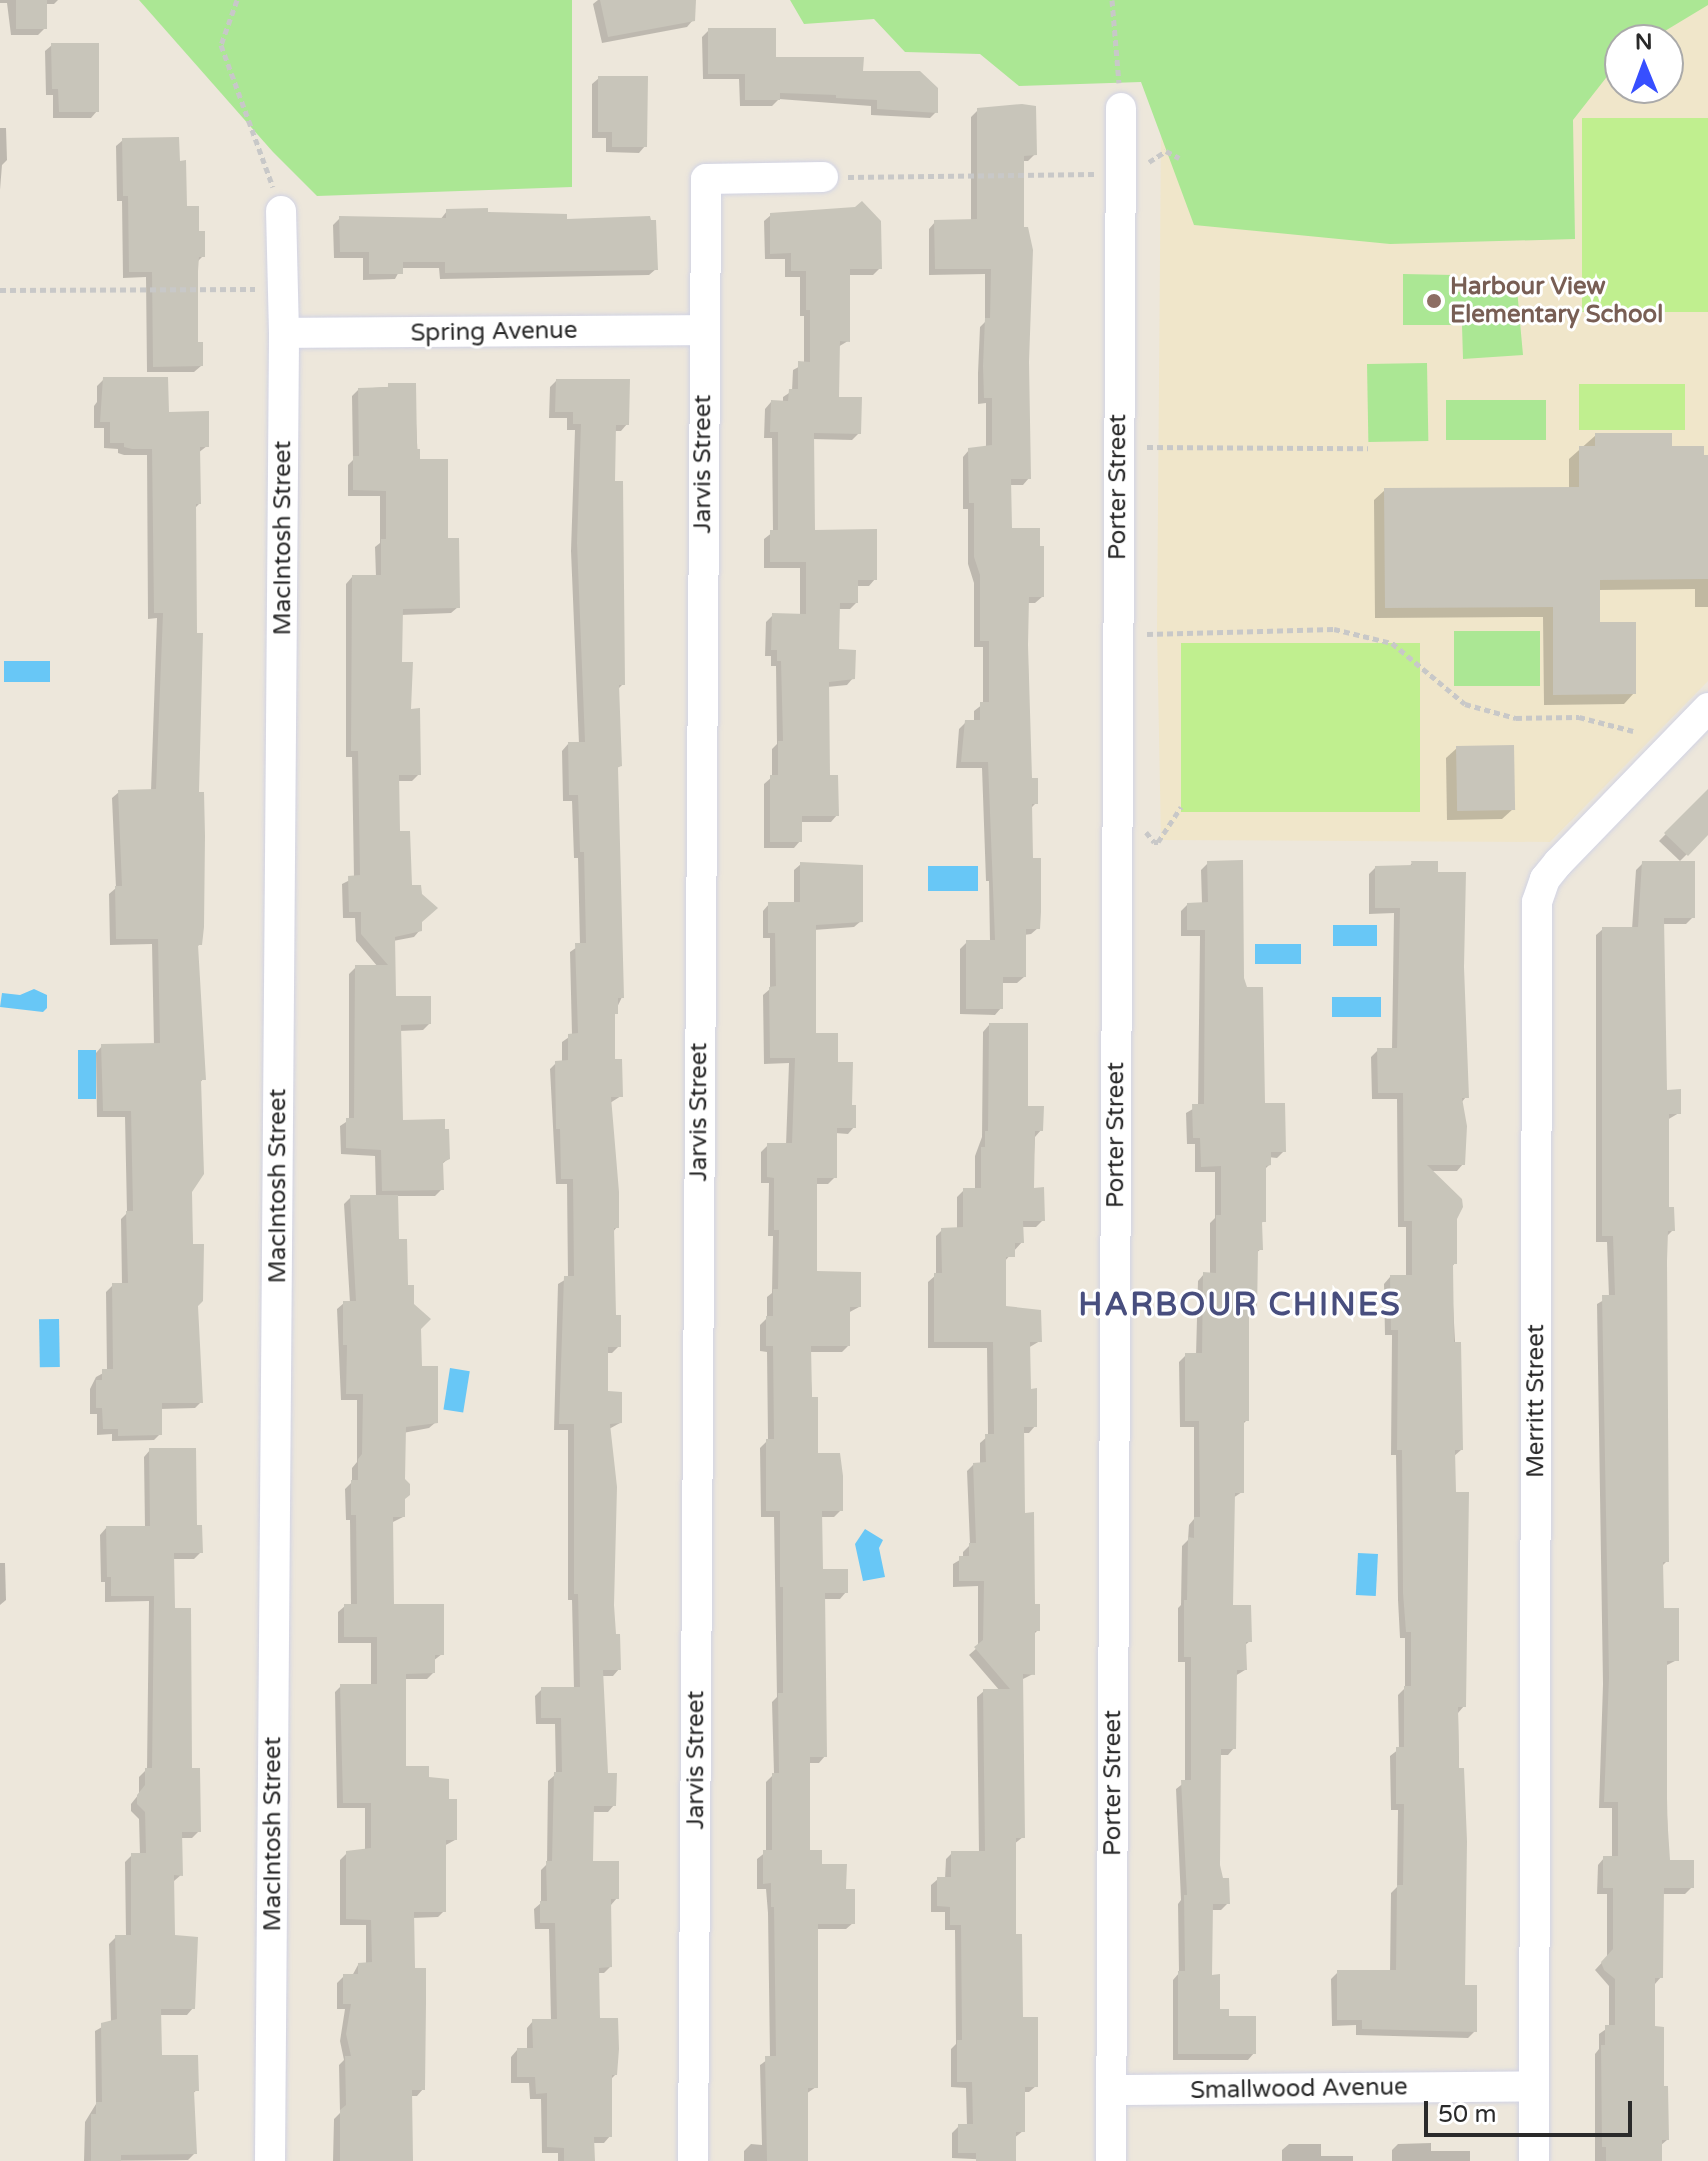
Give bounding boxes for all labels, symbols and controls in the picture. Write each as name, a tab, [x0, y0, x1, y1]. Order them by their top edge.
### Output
north arrow	[1604, 24, 1684, 104]
text: N	[1635, 29, 1653, 55]
place label: Harbour View Elementary School	[1450, 273, 1663, 329]
marker: Harbour View Elementary School	[1425, 292, 1443, 310]
street label: Spring Avenue	[410, 316, 578, 348]
street label: Jarvis Street	[689, 395, 717, 533]
street label: Porter Street	[1104, 414, 1132, 560]
street label: MacIntosh Street	[269, 441, 297, 635]
street label: Jarvis Street	[685, 1043, 713, 1181]
street label: Porter Street	[1102, 1062, 1130, 1208]
street label: MacIntosh Street	[264, 1089, 292, 1283]
district label: HARBOUR CHINES	[1078, 1286, 1402, 1324]
street label: Merritt Street	[1522, 1324, 1550, 1478]
street label: Jarvis Street	[682, 1691, 710, 1829]
street label: Porter Street	[1099, 1710, 1127, 1856]
street label: MacIntosh Street	[259, 1737, 287, 1931]
street label: Smallwood Avenue	[1190, 2073, 1408, 2105]
scale bar	[1428, 2085, 1636, 2135]
text: 50 m	[1438, 2100, 1496, 2129]

